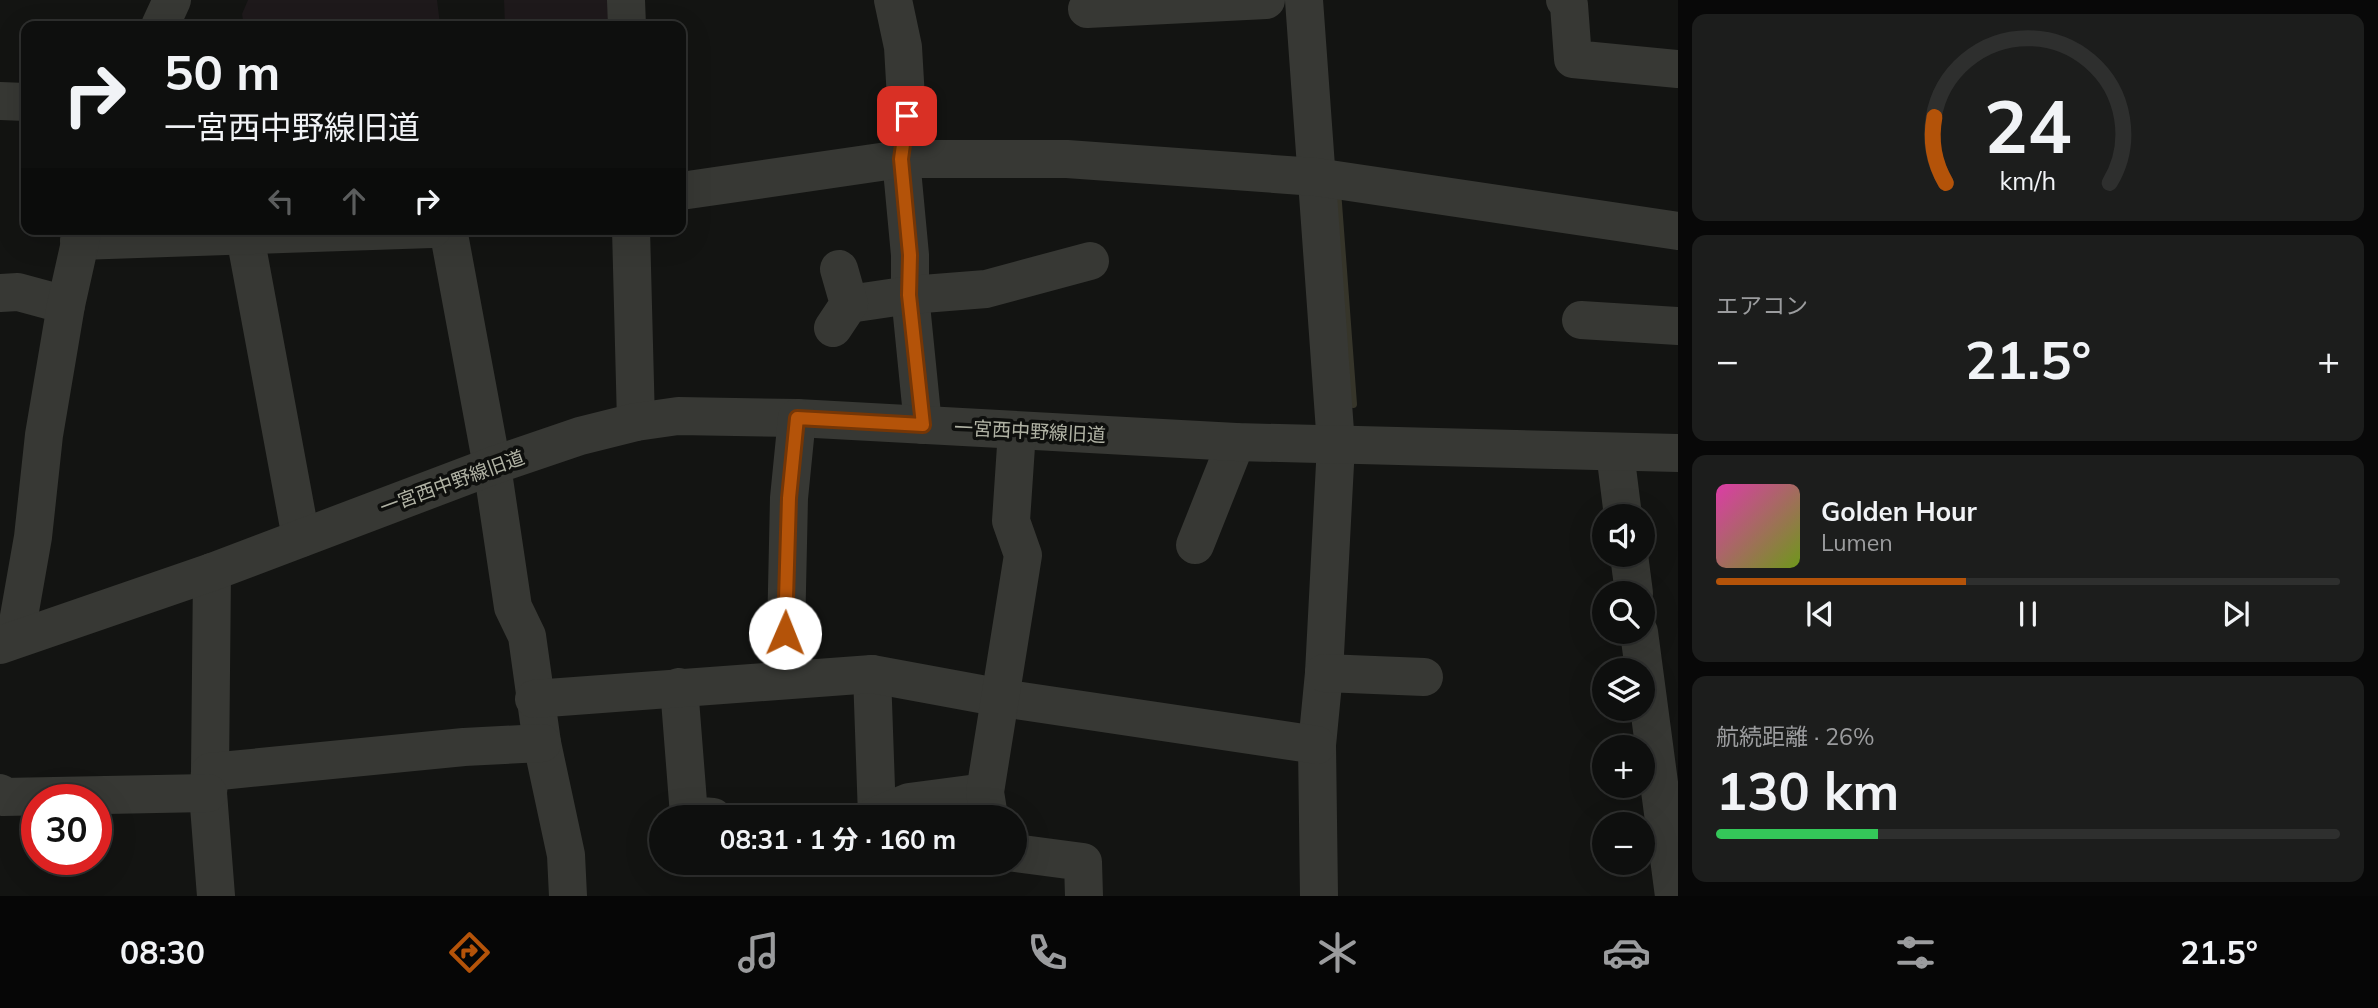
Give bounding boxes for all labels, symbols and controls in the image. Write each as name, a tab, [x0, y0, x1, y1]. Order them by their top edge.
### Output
text: 50 m	[164, 41, 280, 102]
icon: right	[49, 49, 140, 140]
text: 24	[1984, 81, 2072, 172]
pin	[877, 86, 937, 146]
icon: arrive	[888, 97, 926, 135]
text: 一宮西中野線旧道	[164, 107, 420, 147]
text: km/h	[2000, 165, 2056, 196]
icon: left	[262, 182, 300, 220]
icon: ahead	[335, 182, 373, 220]
icon: right	[408, 182, 446, 220]
text: エアコン	[1716, 291, 1808, 320]
text: 21.5°	[1965, 327, 2091, 392]
text: −	[1716, 336, 1739, 384]
text: +	[2317, 336, 2340, 384]
street label: 一宮西中野線旧道	[953, 415, 1107, 447]
street label: 一宮西中野線旧道	[376, 445, 528, 519]
text: Golden Hour	[1821, 495, 1977, 528]
map controls	[1592, 504, 1655, 875]
button: sound	[1592, 504, 1655, 567]
text: Lumen	[1821, 528, 1893, 557]
button: search	[1592, 581, 1655, 644]
icon: previous	[1801, 595, 1839, 633]
icon: pause	[2009, 595, 2047, 633]
icon: next	[2217, 595, 2255, 633]
position arrow	[748, 596, 822, 670]
button: layers	[1592, 658, 1655, 721]
text: 航続距離 · 26%	[1716, 722, 1874, 751]
button: +	[1592, 735, 1655, 798]
text: 130 km	[1716, 758, 1899, 823]
speed limit sign: 30	[21, 784, 112, 875]
button: −	[1592, 812, 1655, 875]
text: 08:31 · 1 分 · 160 m	[720, 823, 956, 856]
icon: directions	[445, 928, 494, 977]
icon: music	[734, 928, 783, 977]
icon: phone	[1023, 928, 1072, 977]
icon: climate	[1313, 928, 1362, 977]
icon: car	[1602, 928, 1651, 977]
icon: filters	[1891, 928, 1940, 977]
text: 08:30	[120, 932, 205, 972]
text: 21.5°	[2180, 932, 2258, 972]

